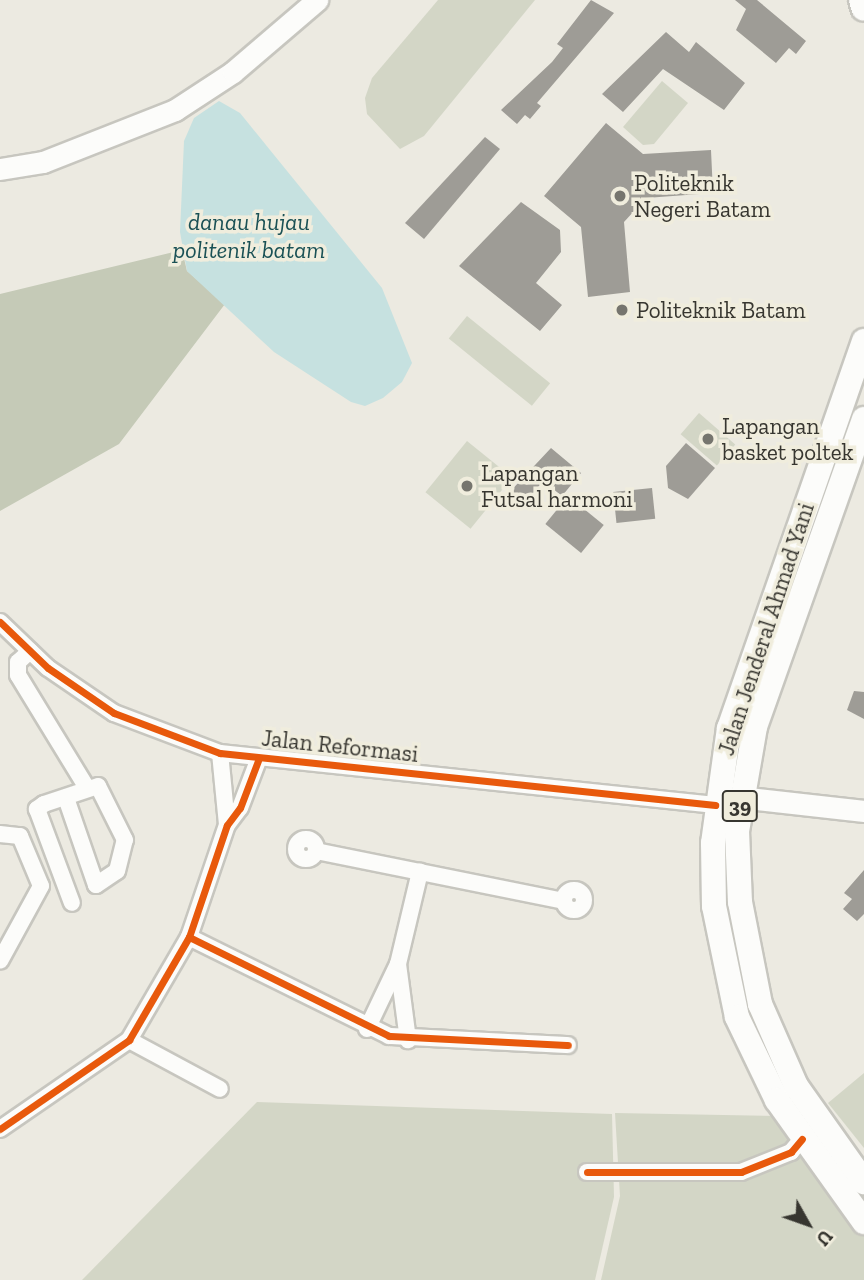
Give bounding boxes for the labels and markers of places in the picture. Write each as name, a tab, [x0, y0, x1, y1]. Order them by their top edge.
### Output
place label: Politeknik Negeri Batam	[634, 169, 771, 223]
marker: Politeknik Negeri Batam	[612, 188, 628, 204]
place label: Politeknik Batam	[636, 296, 806, 324]
marker: Politeknik Batam	[614, 302, 630, 318]
place label: Lapangan basket poltek	[722, 412, 853, 466]
marker: Lapangan basket poltek	[700, 431, 716, 447]
place label: Lapangan Futsal harmoni	[481, 459, 633, 513]
marker: Lapangan Futsal harmoni	[459, 478, 475, 494]

